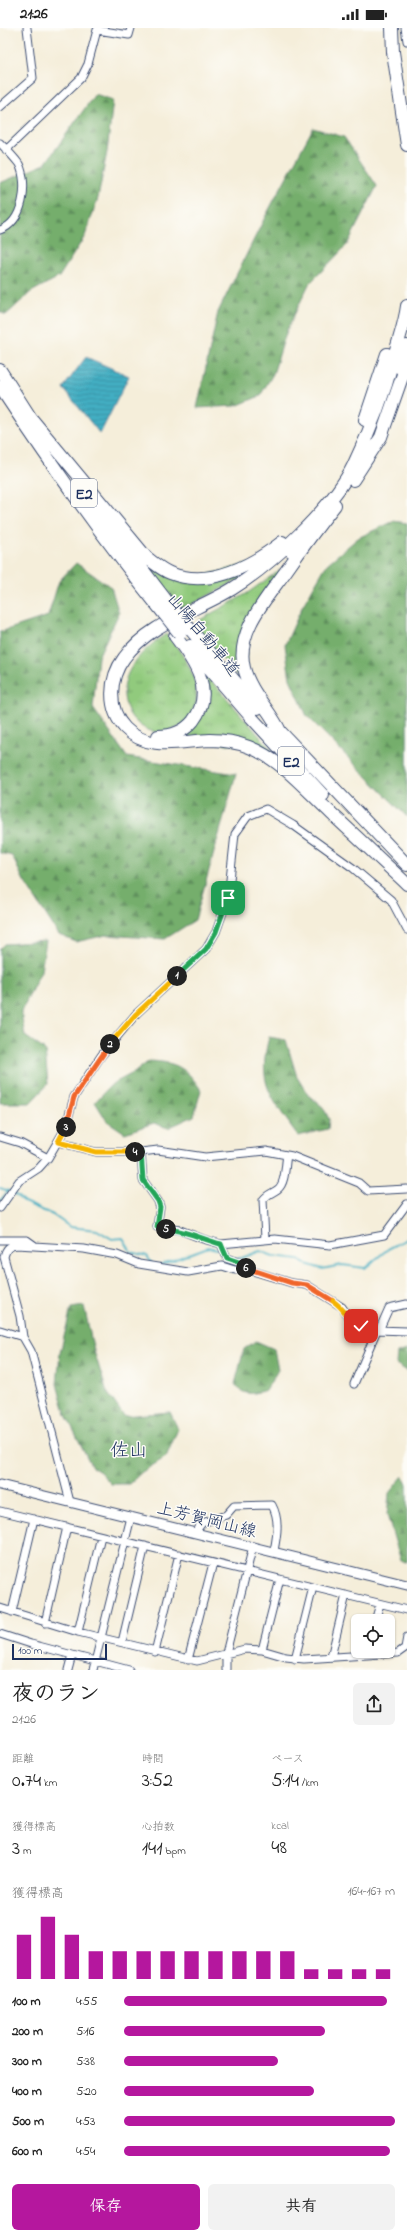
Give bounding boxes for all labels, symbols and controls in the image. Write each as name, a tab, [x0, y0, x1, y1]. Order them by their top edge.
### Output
text: 21:26	[20, 3, 48, 25]
road number: E2	[71, 479, 97, 507]
street label: 山陽自動車道	[160, 588, 245, 682]
road number: E2	[278, 747, 304, 775]
pin	[211, 881, 245, 915]
icon: arrive	[217, 887, 239, 909]
pin: 1	[167, 966, 187, 986]
text: 1	[175, 968, 179, 984]
pin: 2	[100, 1034, 120, 1054]
text: 2	[107, 1036, 113, 1052]
pin: 3	[56, 1117, 76, 1137]
text: 3	[64, 1119, 68, 1135]
pin: 4	[125, 1142, 145, 1162]
text: 4	[133, 1144, 137, 1160]
pin: 5	[156, 1219, 176, 1239]
text: 5	[163, 1221, 169, 1237]
pin: 6	[236, 1258, 256, 1278]
text: 6	[244, 1260, 248, 1276]
pin	[344, 1309, 378, 1343]
icon: check	[350, 1315, 372, 1337]
district label: 佐山	[110, 1438, 148, 1465]
street label: 上芳賀岡山線	[154, 1496, 259, 1545]
map controls	[351, 1614, 395, 1658]
button: locate	[351, 1614, 395, 1658]
scale bar	[12, 1642, 107, 1661]
text: 100 m	[18, 1643, 42, 1659]
text: 夜のラン	[12, 1679, 100, 1711]
button: share	[353, 1683, 395, 1725]
text: 21:26	[12, 1710, 36, 1729]
text: 距離	[12, 1751, 34, 1767]
text: 時間	[142, 1751, 164, 1767]
text: ペース	[271, 1751, 304, 1767]
text: 0.74	[12, 1767, 41, 1796]
text: 3:52	[142, 1767, 173, 1796]
text: 5:14	[271, 1767, 299, 1796]
text: km	[41, 1775, 57, 1791]
text: /km	[299, 1775, 319, 1791]
text: kcal	[271, 1818, 289, 1834]
text: 獲得標高	[12, 1819, 56, 1835]
text: 心拍数	[142, 1819, 175, 1835]
text: 48	[271, 1834, 287, 1863]
text: 3	[12, 1835, 20, 1864]
text: 141	[142, 1835, 163, 1864]
text: m	[20, 1843, 32, 1859]
text: bpm	[163, 1843, 186, 1859]
text: 164–167 m	[347, 1882, 395, 1901]
text: 獲得標高	[12, 1884, 64, 1903]
text: 100 m	[12, 1992, 41, 2011]
text: 4:55	[76, 1992, 97, 2011]
text: 200 m	[12, 2022, 43, 2041]
text: 5:16	[76, 2022, 94, 2041]
text: 300 m	[12, 2052, 42, 2071]
text: 5:38	[76, 2052, 95, 2071]
text: 400 m	[12, 2082, 42, 2101]
text: 5:20	[76, 2082, 97, 2101]
text: 500 m	[12, 2112, 44, 2131]
text: 4:53	[76, 2112, 95, 2131]
text: 600 m	[12, 2142, 42, 2161]
text: 4:54	[76, 2142, 95, 2161]
button: 保存	[12, 2184, 200, 2230]
button: 共有	[208, 2184, 395, 2230]

